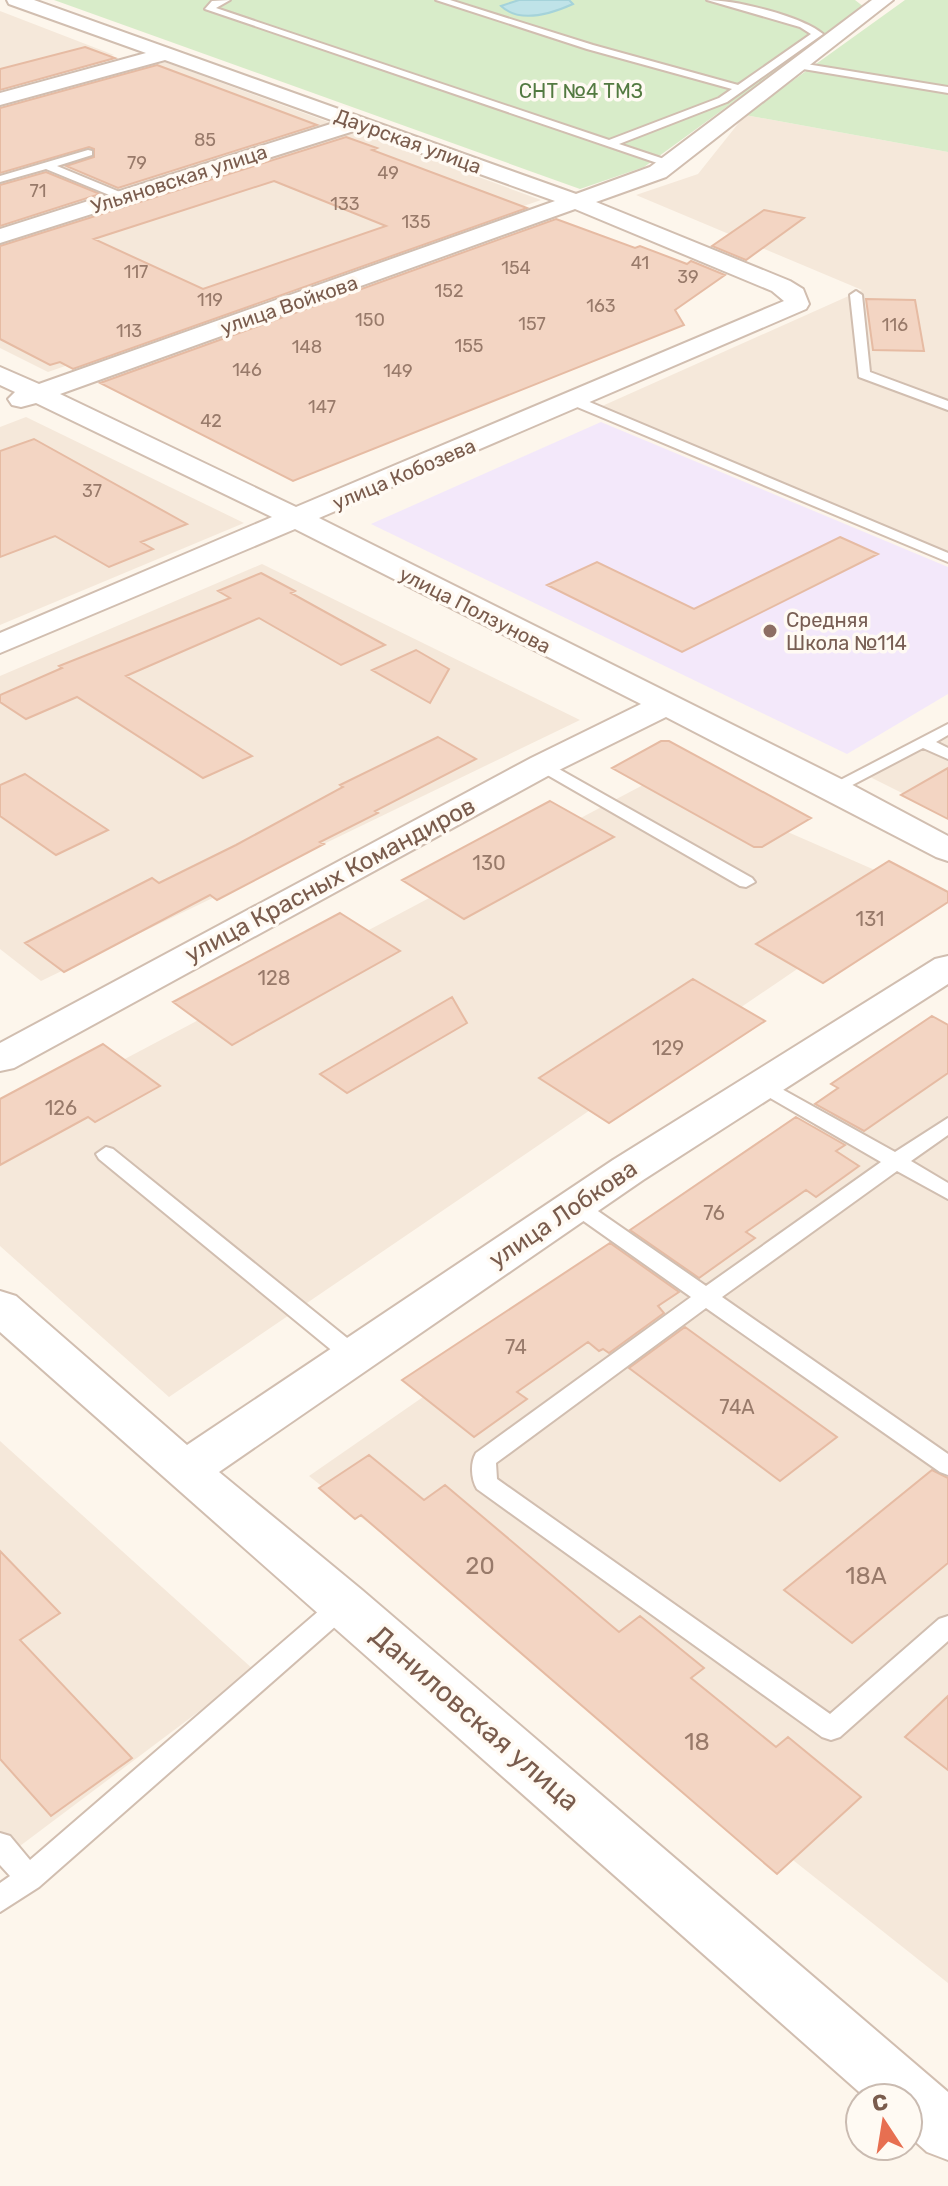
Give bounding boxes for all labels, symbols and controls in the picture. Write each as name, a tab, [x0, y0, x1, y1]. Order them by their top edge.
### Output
park label: СНТ №4 ТМЗ	[519, 79, 643, 103]
street label: Даурская улица	[331, 103, 485, 179]
house number: 85	[194, 129, 216, 151]
street label: Ульяновская улица	[88, 139, 270, 219]
house number: 79	[127, 152, 147, 174]
house number: 49	[377, 162, 399, 184]
house number: 71	[30, 180, 46, 202]
house number: 133	[330, 193, 360, 215]
house number: 135	[401, 211, 431, 233]
house number: 41	[631, 252, 649, 274]
house number: 154	[501, 257, 531, 279]
house number: 117	[124, 261, 148, 283]
house number: 39	[677, 266, 699, 288]
street label: улица Войкова	[217, 270, 361, 340]
house number: 152	[435, 280, 463, 302]
house number: 119	[197, 289, 223, 311]
house number: 163	[586, 295, 616, 317]
house number: 150	[355, 309, 385, 331]
house number: 157	[518, 313, 546, 335]
house number: 116	[882, 314, 908, 336]
house number: 113	[116, 320, 142, 342]
house number: 155	[454, 335, 484, 357]
house number: 148	[292, 336, 322, 358]
house number: 146	[232, 359, 262, 381]
house number: 149	[383, 360, 413, 382]
house number: 147	[308, 396, 336, 418]
house number: 42	[200, 410, 222, 432]
street label: улица Кобозева	[329, 433, 479, 515]
house number: 37	[82, 480, 102, 502]
street label: улица Ползунова	[395, 561, 555, 659]
place label: Средняя Школа №114	[786, 608, 907, 655]
marker: Средняя Школа №114	[761, 622, 779, 640]
street label: улица Красных Командиров	[180, 791, 480, 969]
house number: 130	[472, 851, 506, 875]
house number: 131	[856, 907, 884, 931]
house number: 128	[257, 966, 291, 990]
house number: 129	[652, 1036, 684, 1060]
house number: 126	[45, 1096, 77, 1120]
street label: улица Лобкова	[484, 1154, 642, 1274]
house number: 76	[703, 1201, 725, 1225]
house number: 74	[505, 1335, 527, 1359]
house number: 74А	[719, 1395, 755, 1419]
house number: 20	[465, 1552, 495, 1580]
house number: 18А	[845, 1562, 887, 1590]
street label: Даниловская улица	[364, 1618, 586, 1818]
house number: 18	[684, 1728, 710, 1756]
north arrow	[844, 2082, 924, 2162]
text: С	[870, 2088, 890, 2118]

